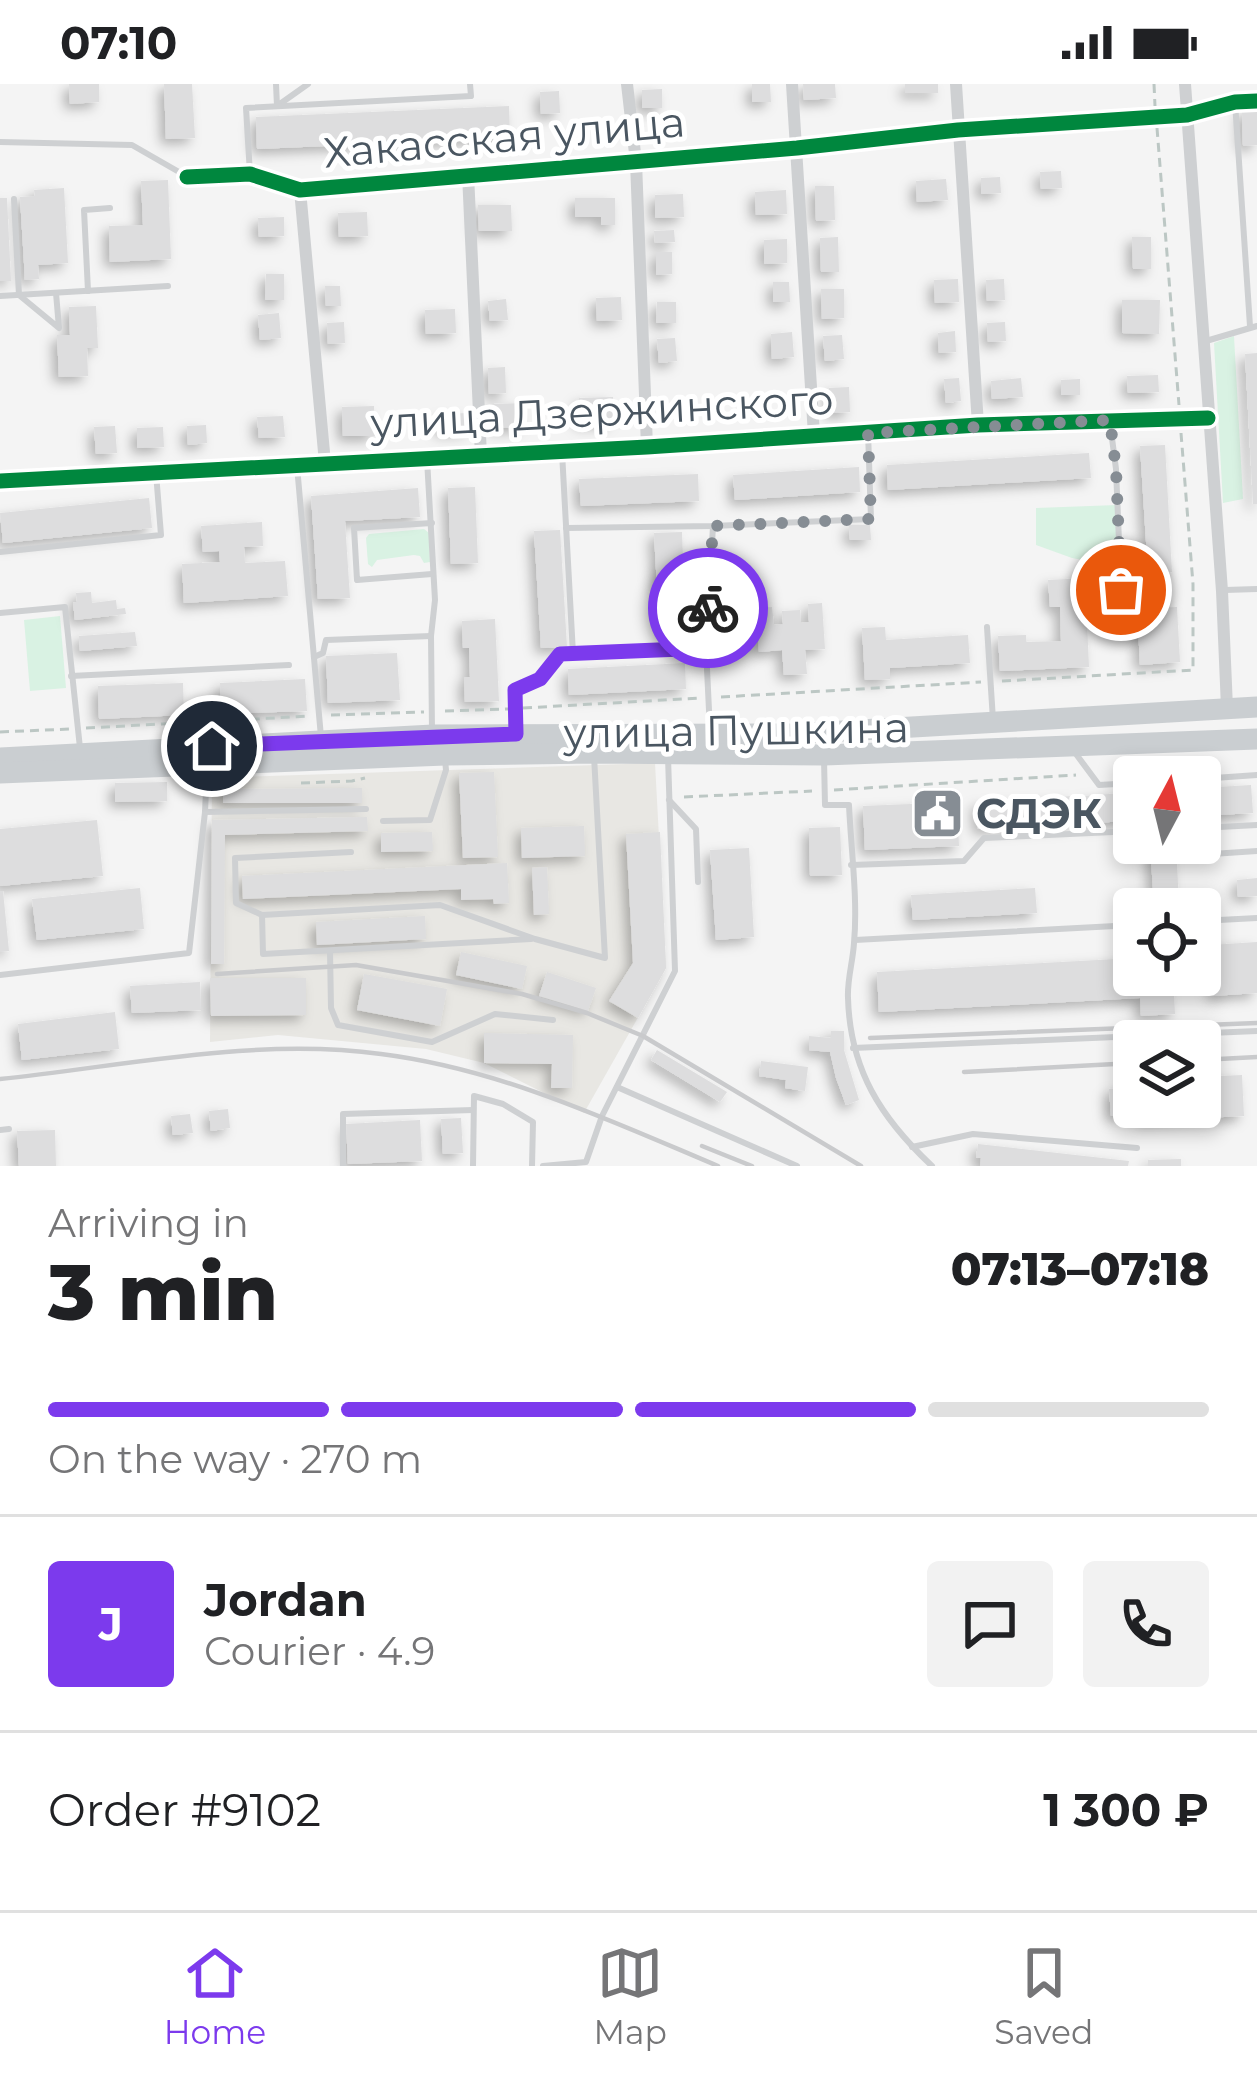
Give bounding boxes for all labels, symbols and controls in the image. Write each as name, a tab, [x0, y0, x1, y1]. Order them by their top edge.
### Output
text: 07:10	[60, 15, 177, 70]
street label: Хакасская улица	[321, 95, 687, 179]
street label: улица Дзержинского	[368, 373, 835, 449]
pin	[1070, 539, 1172, 641]
courier	[648, 548, 768, 668]
icon: bag	[1088, 557, 1154, 623]
icon: bike	[675, 575, 741, 641]
pin	[161, 695, 263, 797]
street label: улица Пушкина	[562, 701, 909, 759]
icon: home	[179, 713, 245, 779]
north arrow	[1113, 756, 1221, 864]
map controls	[1113, 756, 1221, 1128]
public building icon: СДЭК	[909, 785, 965, 841]
place label: СДЭК	[976, 787, 1102, 839]
button: locate	[1113, 888, 1221, 996]
button: layers	[1113, 1020, 1221, 1128]
text: Arriving in	[48, 1199, 249, 1247]
text: 07:13–07:18	[951, 1241, 1209, 1296]
text: 3 min	[48, 1244, 278, 1340]
text: On the way · 270 m	[48, 1435, 422, 1483]
button: chat	[927, 1561, 1053, 1687]
button: phone	[1083, 1561, 1209, 1687]
text: Jordan	[204, 1572, 367, 1627]
text: J	[99, 1596, 123, 1651]
text: Courier · 4.9	[204, 1627, 435, 1675]
text: Order #9102	[48, 1782, 321, 1837]
text: 1 300 ₽	[1043, 1782, 1209, 1837]
tab: Home	[164, 1940, 266, 2052]
tab: Map	[593, 1940, 667, 2052]
tab: Saved	[994, 1940, 1093, 2052]

